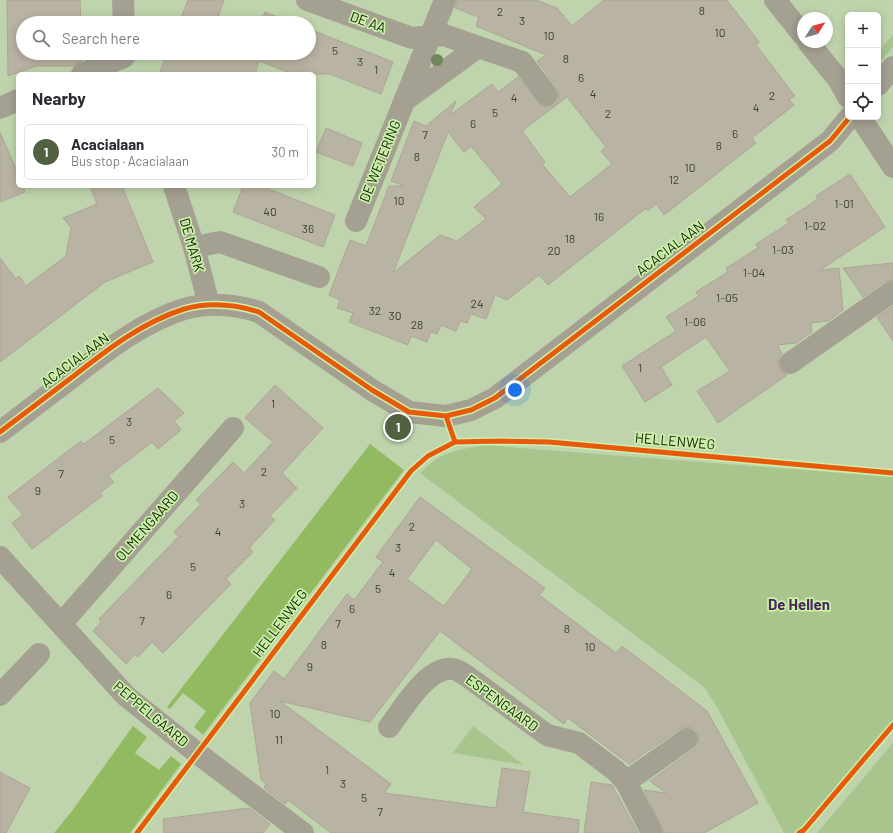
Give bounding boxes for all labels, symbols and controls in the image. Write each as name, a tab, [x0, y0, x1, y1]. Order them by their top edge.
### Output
house number: 8	[699, 3, 705, 17]
house number: 2	[497, 4, 503, 18]
street label: DE AA	[348, 7, 389, 36]
north arrow	[797, 12, 833, 48]
map controls	[845, 12, 881, 120]
button: +	[845, 12, 881, 48]
house number: 3	[519, 13, 525, 27]
search box	[16, 16, 316, 60]
house number: 10	[715, 25, 725, 39]
icon: search	[30, 27, 52, 49]
house number: 10	[544, 28, 554, 42]
text: Search here	[62, 29, 140, 47]
house number: 5	[332, 43, 338, 57]
button: −	[845, 48, 881, 84]
house number: 8	[563, 51, 569, 65]
house number: 3	[357, 54, 363, 68]
house number: 1	[374, 62, 378, 76]
house number: 6	[578, 70, 584, 84]
button: locate	[845, 84, 881, 120]
house number: 4	[590, 86, 596, 100]
text: Nearby	[32, 88, 86, 108]
house number: 2	[769, 88, 775, 102]
house number: 4	[511, 90, 517, 104]
house number: 4	[753, 100, 759, 114]
house number: 5	[492, 105, 498, 119]
house number: 2	[605, 106, 611, 120]
house number: 6	[470, 116, 476, 130]
street label: DE WETERING	[355, 117, 404, 204]
house number: 6	[732, 126, 738, 140]
house number: 7	[422, 127, 428, 141]
text: Acacialaan	[71, 135, 144, 153]
house number: 8	[716, 138, 722, 152]
text: 1	[44, 144, 48, 160]
text: 30 m	[272, 144, 299, 160]
house number: 8	[414, 149, 420, 163]
text: Bus stop · Acacialaan	[71, 153, 189, 169]
house number: 10	[685, 160, 695, 174]
house number: 12	[669, 172, 679, 186]
house number: 10	[394, 193, 404, 207]
house number: 1-01	[834, 196, 854, 210]
house number: 40	[263, 204, 277, 218]
house number: 16	[594, 209, 604, 223]
street label: DE MARK	[177, 216, 208, 274]
street label: ACACIALAAN	[632, 217, 707, 279]
house number: 1-02	[804, 218, 826, 232]
house number: 36	[302, 221, 314, 235]
house number: 18	[565, 231, 575, 245]
house number: 1-03	[772, 242, 794, 256]
house number: 20	[547, 243, 561, 257]
house number: 1-04	[743, 265, 765, 279]
house number: 1-05	[716, 290, 738, 304]
house number: 24	[470, 296, 484, 310]
house number: 32	[369, 303, 381, 317]
house number: 30	[389, 308, 401, 322]
house number: 1-06	[684, 314, 706, 328]
house number: 28	[411, 317, 423, 331]
street label: ACACIALAAN	[37, 329, 112, 391]
house number: 1	[638, 360, 642, 374]
your location	[505, 380, 525, 400]
house number: 1	[271, 396, 275, 410]
pin: 1	[385, 412, 411, 442]
house number: 3	[126, 414, 132, 428]
street label: HELLENWEG	[634, 429, 716, 452]
house number: 5	[109, 432, 115, 446]
house number: 2	[261, 464, 267, 478]
house number: 7	[58, 466, 64, 480]
house number: 9	[35, 483, 41, 497]
street label: OLMENGAARD	[112, 487, 182, 564]
house number: 3	[239, 496, 245, 510]
house number: 2	[409, 519, 415, 533]
house number: 4	[215, 524, 221, 538]
house number: 3	[395, 540, 401, 554]
house number: 5	[190, 559, 196, 573]
house number: 4	[389, 565, 395, 579]
house number: 5	[375, 581, 381, 595]
street label: HELLENWEG	[249, 585, 311, 660]
house number: 6	[166, 587, 172, 601]
district label: De Hellen	[768, 595, 830, 613]
house number: 6	[349, 601, 355, 615]
house number: 7	[139, 613, 145, 627]
house number: 7	[335, 616, 341, 630]
house number: 8	[564, 621, 570, 635]
house number: 8	[321, 637, 327, 651]
house number: 10	[585, 639, 595, 653]
house number: 9	[307, 659, 313, 673]
street label: ESPENGAARD	[463, 671, 542, 735]
street label: PEPPELGAARD	[110, 677, 192, 750]
house number: 10	[270, 706, 280, 720]
house number: 11	[275, 732, 283, 746]
house number: 1	[325, 762, 329, 776]
house number: 3	[340, 776, 346, 790]
house number: 5	[361, 790, 367, 804]
house number: 7	[377, 804, 383, 818]

